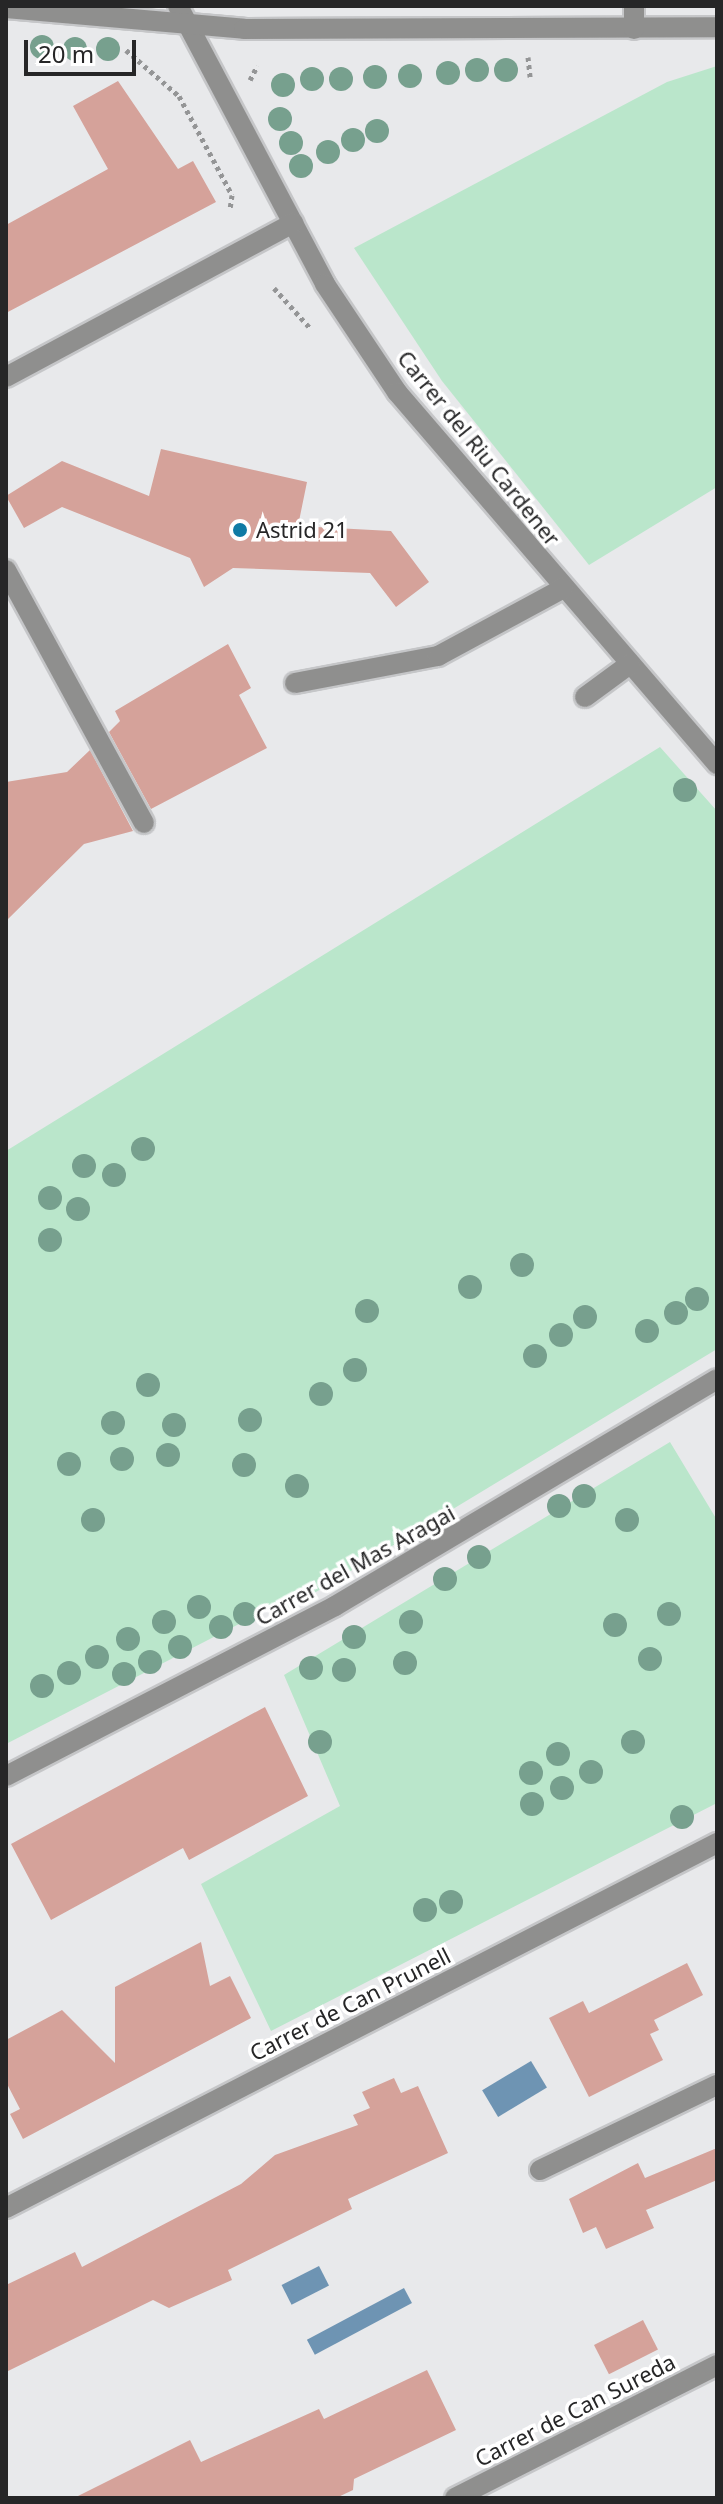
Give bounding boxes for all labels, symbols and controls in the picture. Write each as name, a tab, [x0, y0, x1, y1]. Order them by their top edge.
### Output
scale bar	[28, 24, 140, 74]
text: 20 m	[38, 37, 94, 70]
street label: Carrer del Riu Cardener	[392, 345, 566, 551]
place label: Astrid 21	[256, 517, 348, 543]
marker: Astrid 21	[231, 521, 249, 539]
street label: Carrer del Mas Aragai	[251, 1499, 459, 1631]
street label: Carrer de Can Prunell	[245, 1942, 455, 2066]
street label: Carrer de Can Sureda	[471, 2348, 679, 2472]

